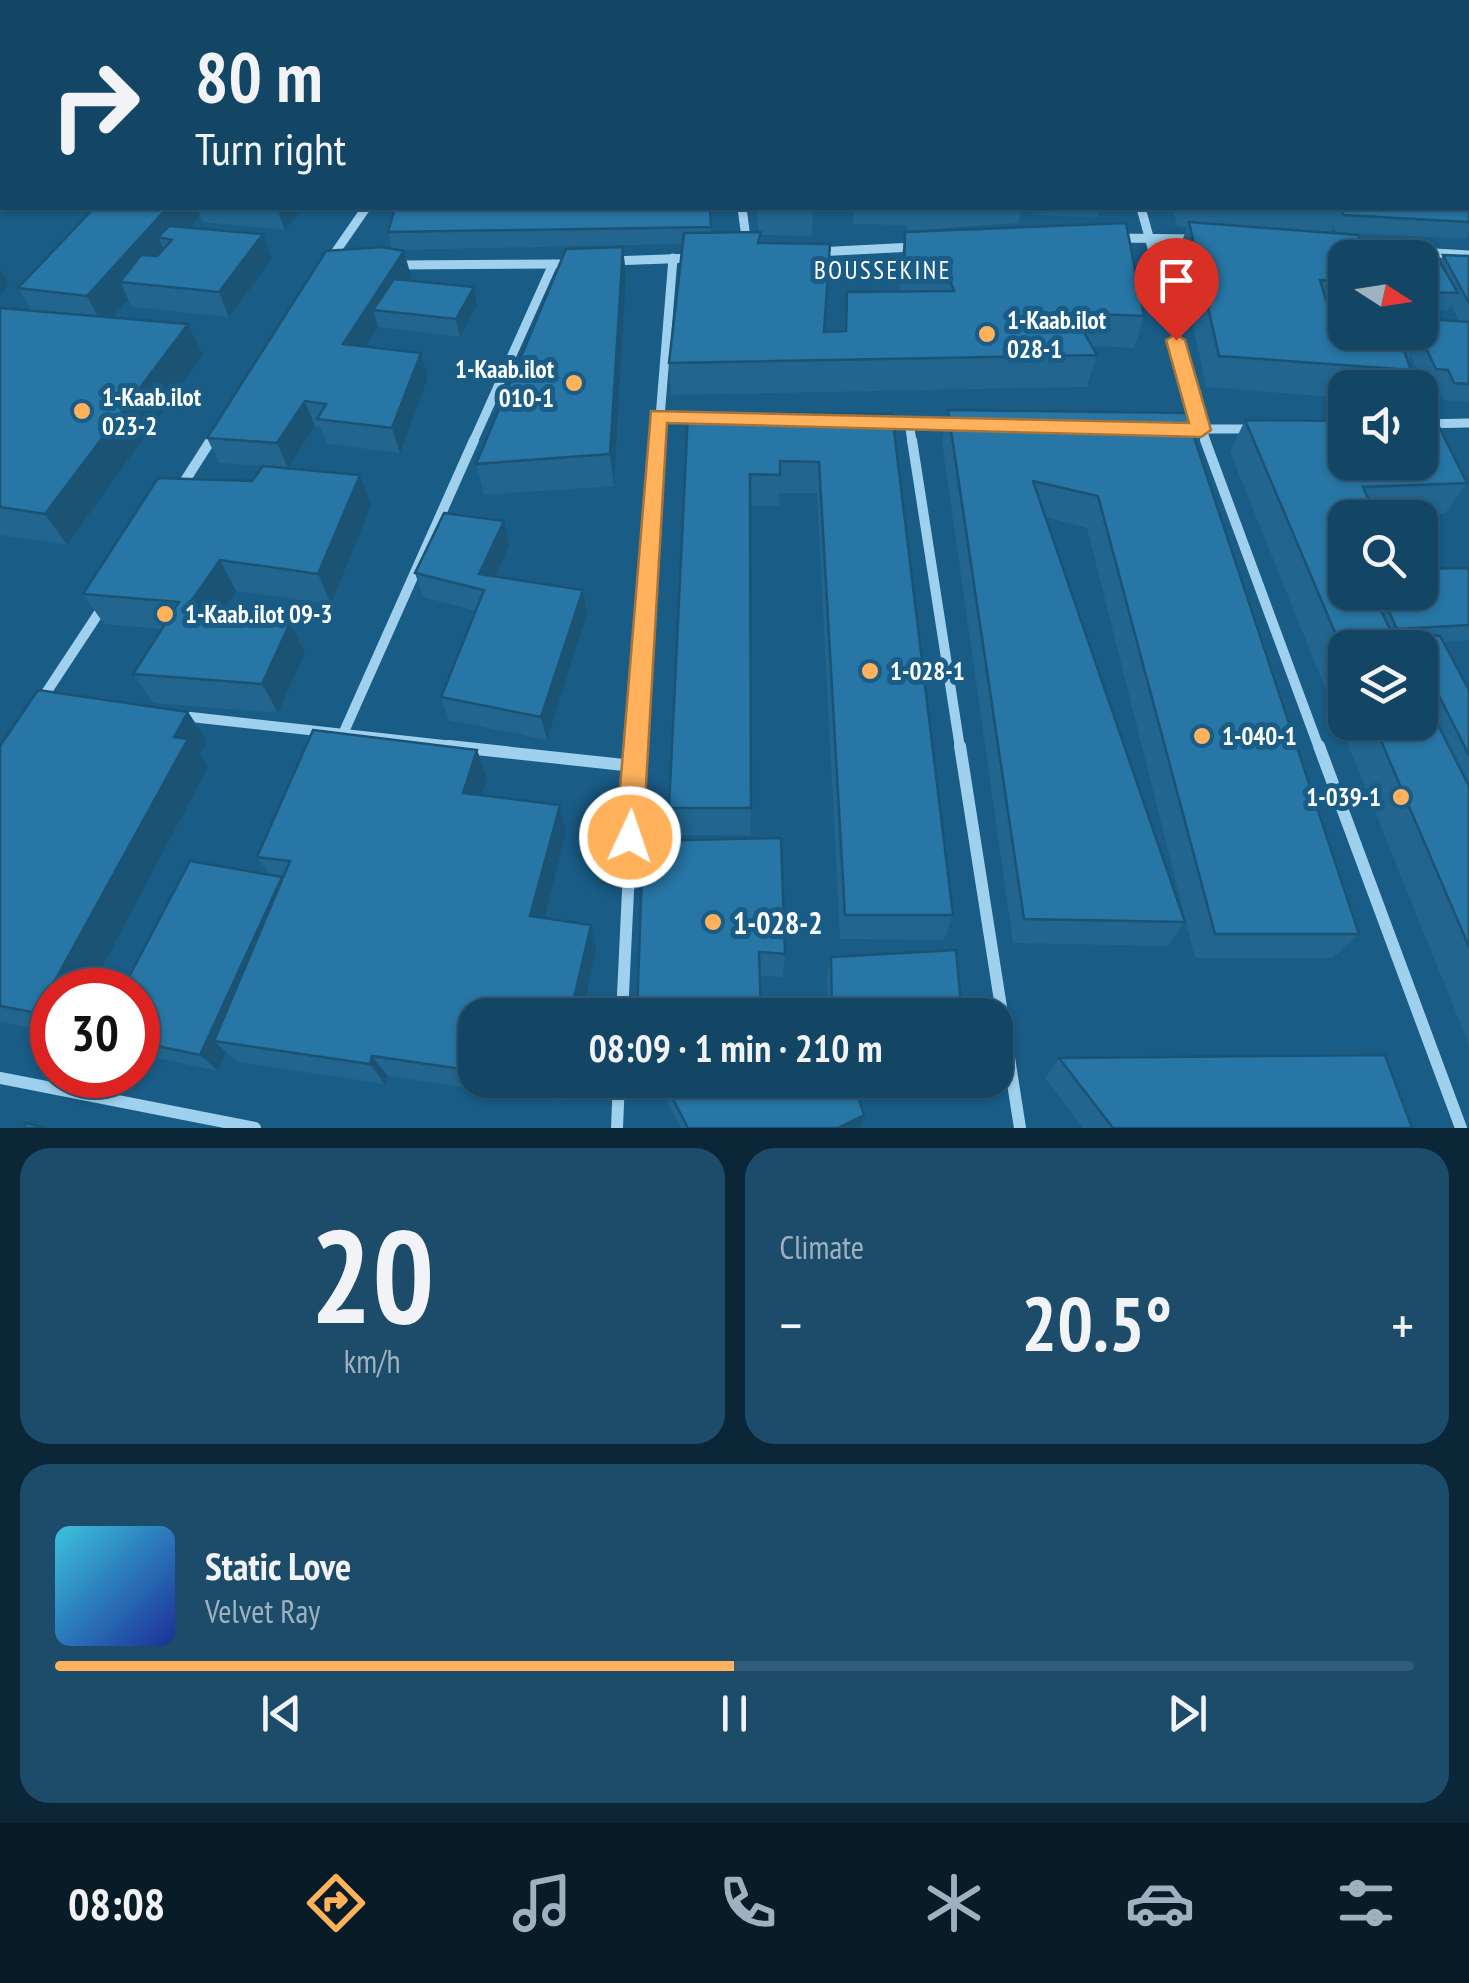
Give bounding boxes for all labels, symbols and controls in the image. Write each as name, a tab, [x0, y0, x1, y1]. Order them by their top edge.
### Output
text: 80 m	[195, 31, 323, 121]
icon: right	[30, 40, 160, 170]
text: Turn right	[195, 119, 346, 177]
pin	[1134, 238, 1219, 341]
north arrow	[1328, 240, 1438, 350]
map controls	[1328, 240, 1438, 740]
icon: arrive	[1149, 253, 1204, 308]
district label: BOUSSEKINE	[814, 254, 952, 286]
place label: 1-Kaab.ilot 028-1	[1007, 304, 1107, 365]
marker: 1-Kaab.ilot 028-1	[976, 323, 998, 345]
place label: 1-Kaab.ilot 010-1	[455, 353, 555, 414]
button: sound	[1328, 370, 1438, 480]
marker: 1-Kaab.ilot 010-1	[563, 372, 585, 394]
place label: 1-Kaab.ilot 023-2	[102, 381, 202, 442]
marker: 1-Kaab.ilot 023-2	[71, 400, 93, 422]
button: search	[1328, 500, 1438, 610]
place label: 1-Kaab.ilot 09-3	[185, 598, 332, 630]
marker: 1-Kaab.ilot 09-3	[154, 603, 176, 625]
button: layers	[1328, 630, 1438, 740]
place label: 1-028-1	[890, 655, 965, 687]
marker: 1-028-1	[859, 660, 881, 682]
place label: 1-040-1	[1222, 720, 1297, 752]
marker: 1-040-1	[1191, 725, 1213, 747]
place label: 1-039-1	[1306, 781, 1381, 813]
position arrow	[578, 785, 682, 889]
marker: 1-039-1	[1390, 786, 1412, 808]
place label: 1-028-2	[733, 903, 823, 942]
marker: 1-028-2	[702, 911, 724, 933]
speed limit sign: 30	[30, 968, 160, 1098]
text: 08:09 · 1 min · 210 m	[589, 1023, 882, 1072]
text: 20	[310, 1191, 434, 1359]
text: Climate	[780, 1226, 864, 1268]
text: 20.5°	[1021, 1275, 1172, 1372]
text: −	[780, 1289, 802, 1360]
text: +	[1391, 1289, 1414, 1360]
text: km/h	[344, 1340, 401, 1382]
text: Static Love	[205, 1541, 351, 1590]
text: Velvet Ray	[205, 1590, 320, 1632]
icon: previous	[254, 1686, 309, 1741]
icon: pause	[707, 1686, 762, 1741]
icon: next	[1160, 1686, 1215, 1741]
icon: directions	[301, 1868, 371, 1938]
icon: music	[507, 1868, 577, 1938]
icon: phone	[713, 1868, 783, 1938]
icon: climate	[919, 1868, 989, 1938]
icon: car	[1125, 1868, 1195, 1938]
icon: filters	[1331, 1868, 1401, 1938]
text: 08:08	[68, 1874, 165, 1932]

